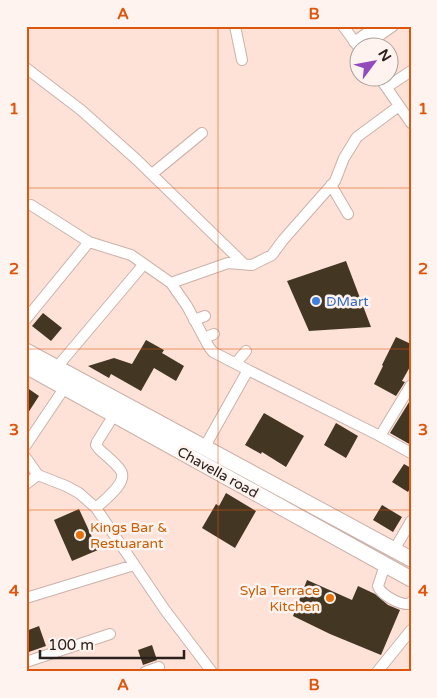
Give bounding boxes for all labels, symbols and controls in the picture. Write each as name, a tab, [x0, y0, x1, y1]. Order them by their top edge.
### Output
text: A	[117, 4, 129, 24]
text: B	[308, 4, 320, 24]
north arrow	[350, 38, 400, 88]
text: N	[374, 46, 395, 65]
text: 1	[9, 99, 19, 119]
text: 1	[418, 99, 428, 119]
text: 2	[9, 259, 19, 279]
text: 2	[418, 259, 428, 279]
place label: DMart	[326, 293, 369, 310]
marker: DMart	[310, 295, 322, 307]
text: 3	[9, 420, 19, 440]
text: 3	[418, 420, 428, 440]
street label: Chavella road	[174, 443, 261, 502]
place label: Kings Bar & Restuarant	[90, 519, 167, 552]
marker: Kings Bar & Restuarant	[74, 529, 86, 541]
text: 4	[9, 581, 19, 601]
text: 4	[418, 581, 428, 601]
place label: Syla Terrace Kitchen	[240, 582, 320, 615]
marker: Syla Terrace Kitchen	[324, 592, 336, 604]
scale bar	[40, 628, 184, 660]
text: 100 m	[48, 636, 94, 654]
text: A	[117, 675, 129, 695]
text: B	[308, 675, 320, 695]

